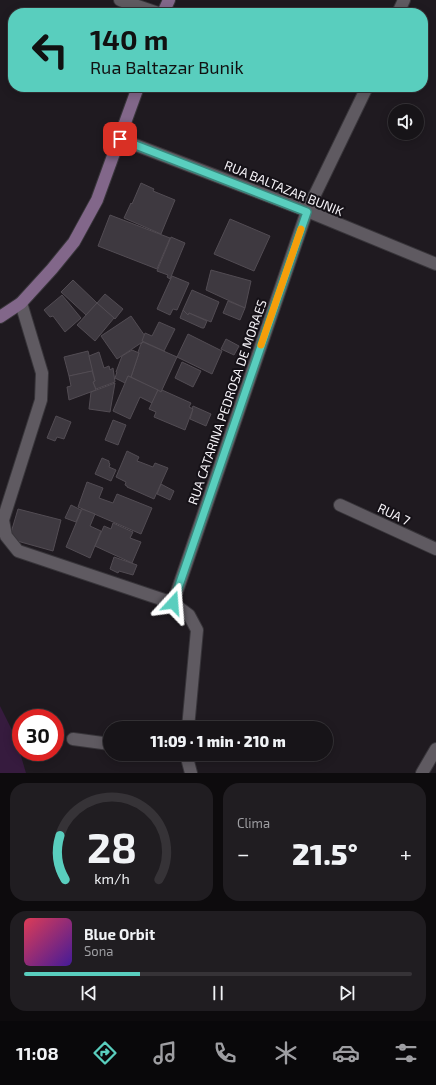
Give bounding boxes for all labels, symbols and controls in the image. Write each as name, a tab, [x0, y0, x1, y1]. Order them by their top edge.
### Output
text: 140 m	[90, 22, 168, 56]
icon: left	[24, 24, 76, 76]
text: Rua Baltazar Bunik	[90, 56, 244, 78]
map controls	[388, 104, 424, 140]
button: sound	[388, 104, 424, 140]
pin	[103, 122, 137, 156]
icon: arrive	[109, 128, 131, 150]
street label: RUA BALTAZAR BUNIK	[222, 157, 346, 219]
street label: RUA CATARINA PEDROSA DE MORAES	[184, 297, 270, 507]
street label: RUA 7	[375, 500, 413, 529]
position arrow	[152, 582, 194, 624]
speed limit sign: 30	[12, 709, 64, 761]
text: 11:09 · 1 min · 210 m	[150, 732, 286, 750]
text: Clima	[237, 815, 270, 831]
text: 28	[86, 821, 137, 871]
text: 21.5°	[292, 835, 358, 871]
text: −	[237, 840, 250, 866]
text: +	[400, 840, 412, 866]
text: km/h	[94, 870, 129, 887]
text: Blue Orbit	[84, 925, 155, 943]
text: Sona	[84, 943, 113, 959]
icon: previous	[78, 982, 100, 1004]
icon: pause	[207, 982, 229, 1004]
icon: next	[336, 982, 358, 1004]
icon: directions	[91, 1039, 119, 1067]
icon: music	[151, 1039, 179, 1067]
icon: phone	[211, 1039, 239, 1067]
icon: climate	[272, 1039, 300, 1067]
icon: car	[332, 1039, 360, 1067]
icon: filters	[392, 1039, 420, 1067]
text: 11:08	[16, 1042, 59, 1064]

